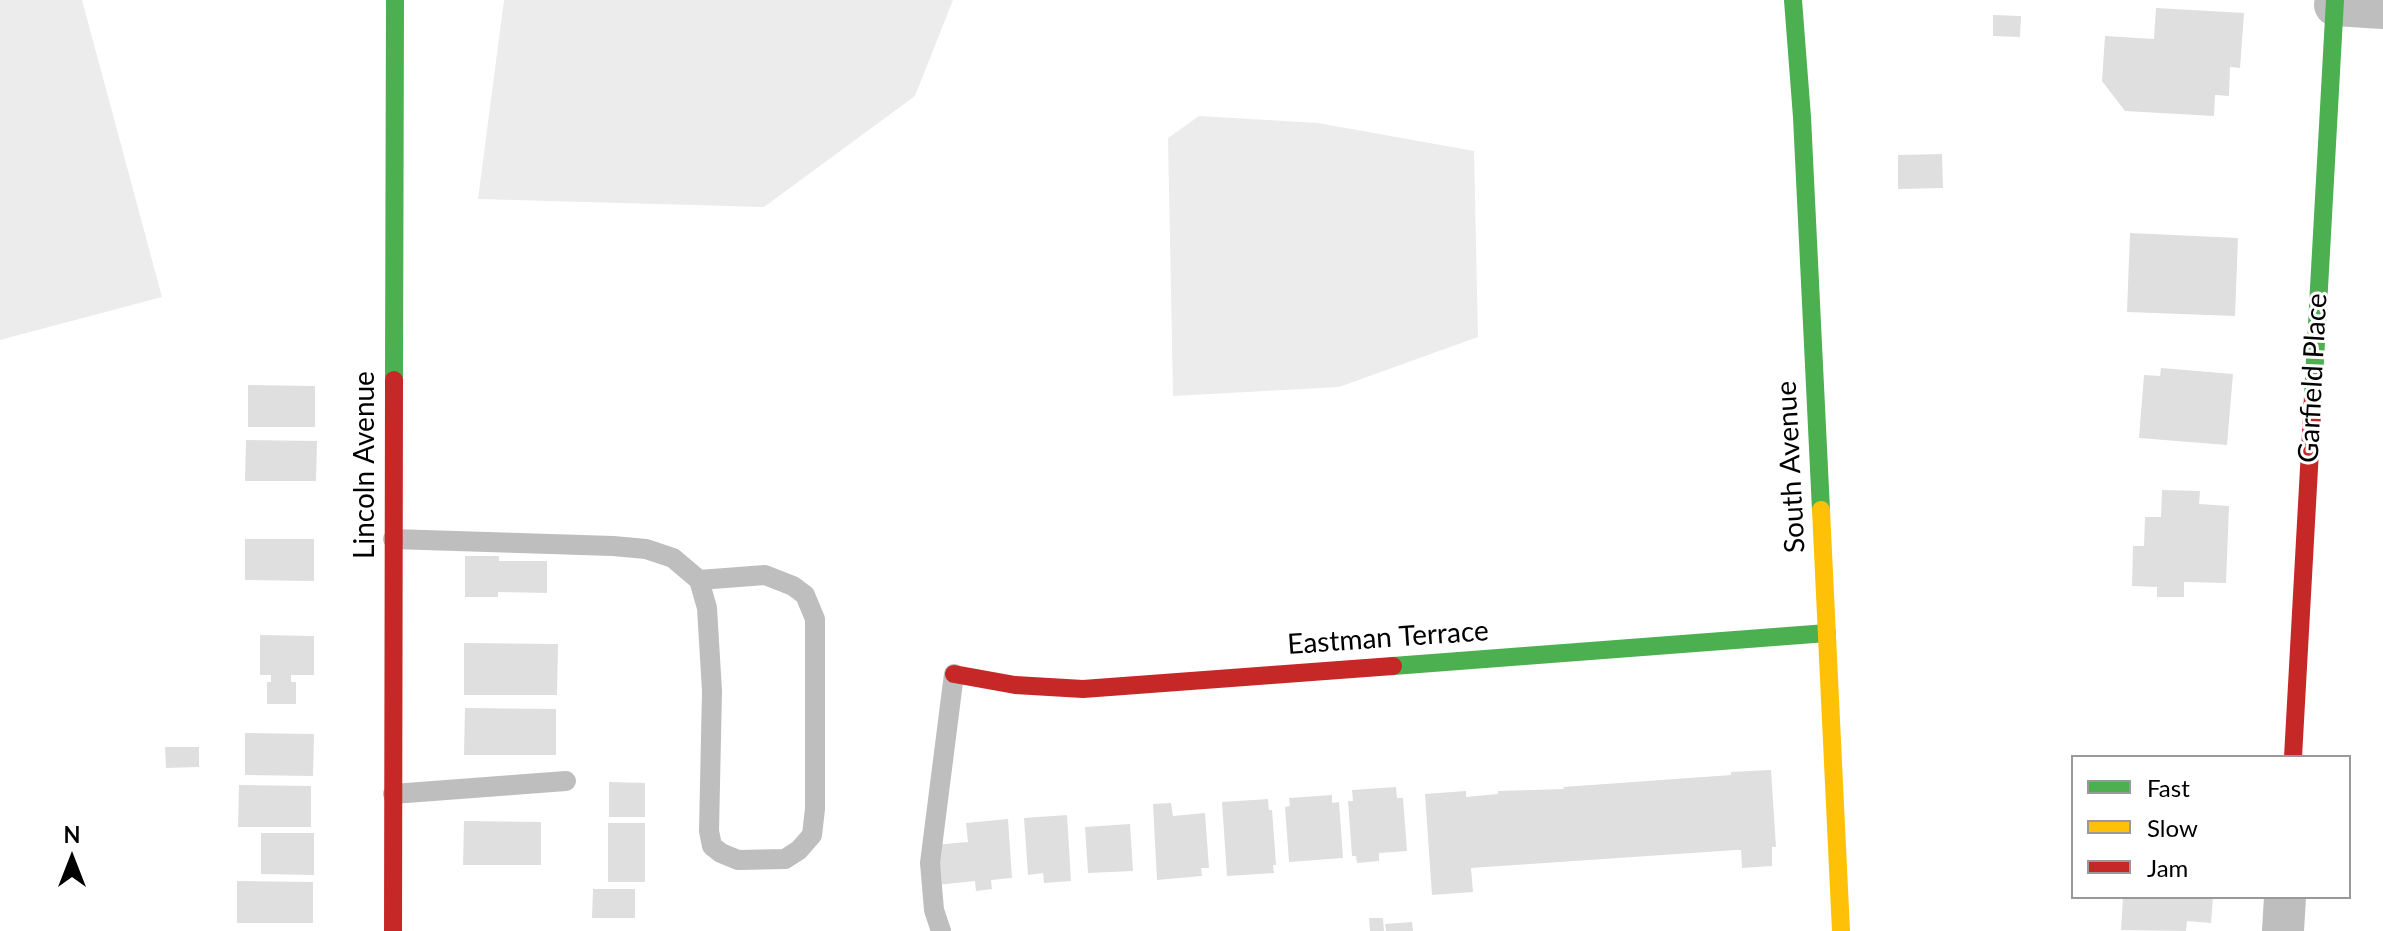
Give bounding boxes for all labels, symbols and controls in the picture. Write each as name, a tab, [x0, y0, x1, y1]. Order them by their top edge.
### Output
street label: Garfield Place	[2292, 292, 2334, 464]
street label: Lincoln Avenue	[348, 371, 382, 559]
street label: South Avenue	[1770, 380, 1812, 554]
street label: Eastman Terrace	[1286, 614, 1490, 662]
legend	[2071, 755, 2351, 899]
text: Fast	[2147, 773, 2190, 802]
text: Slow	[2147, 813, 2198, 842]
north arrow	[32, 819, 112, 899]
text: N	[64, 821, 80, 848]
text: Jam	[2147, 853, 2188, 882]

